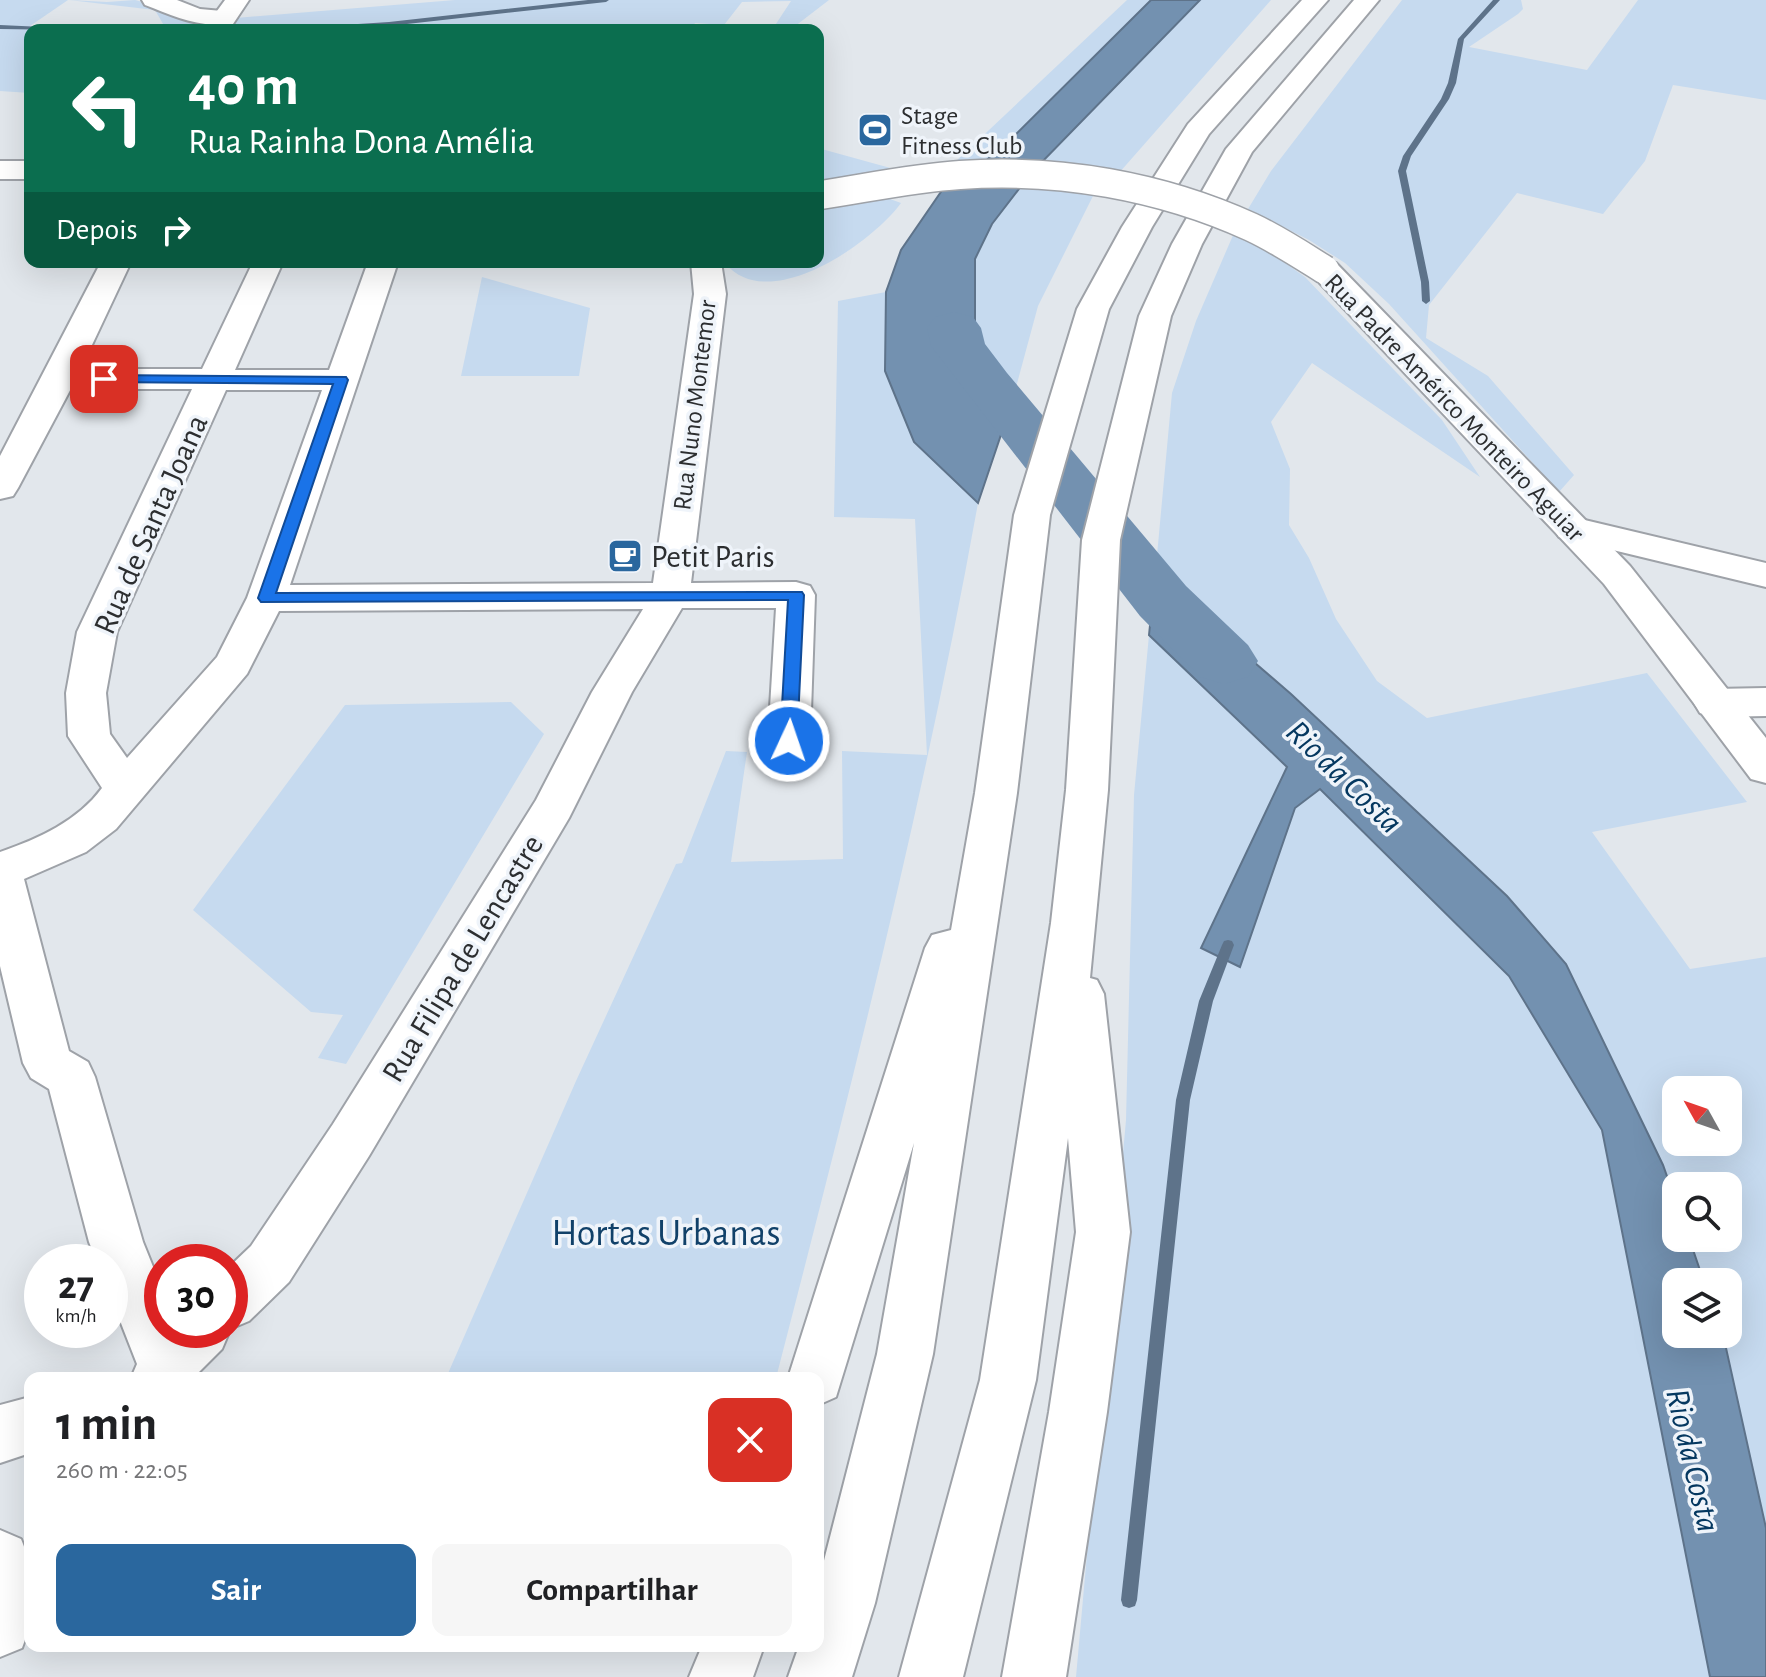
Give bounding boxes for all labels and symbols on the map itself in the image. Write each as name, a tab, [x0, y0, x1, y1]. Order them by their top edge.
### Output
place label: Stage Fitness Club	[901, 103, 1022, 159]
sports icon: Stage Fitness Club	[856, 111, 894, 149]
street label: Rua Padre Américo Monteiro Aguiar	[1320, 269, 1589, 547]
street label: Rua Nuno Montemor	[669, 298, 721, 512]
pin	[70, 345, 138, 413]
street label: Rua de Santa Joana	[88, 410, 214, 639]
cafe icon: Petit Paris	[606, 537, 644, 575]
place label: Petit Paris	[651, 541, 775, 573]
position arrow	[747, 699, 831, 783]
water label: Rio da Costa	[1279, 714, 1408, 840]
street label: Rua Filipa de Lencastre	[377, 830, 549, 1088]
north arrow	[1662, 1076, 1742, 1156]
park label: Hortas Urbanas	[551, 1215, 781, 1253]
speed limit sign: 30	[144, 1244, 248, 1348]
water label: Rio da Costa	[1659, 1385, 1725, 1535]

